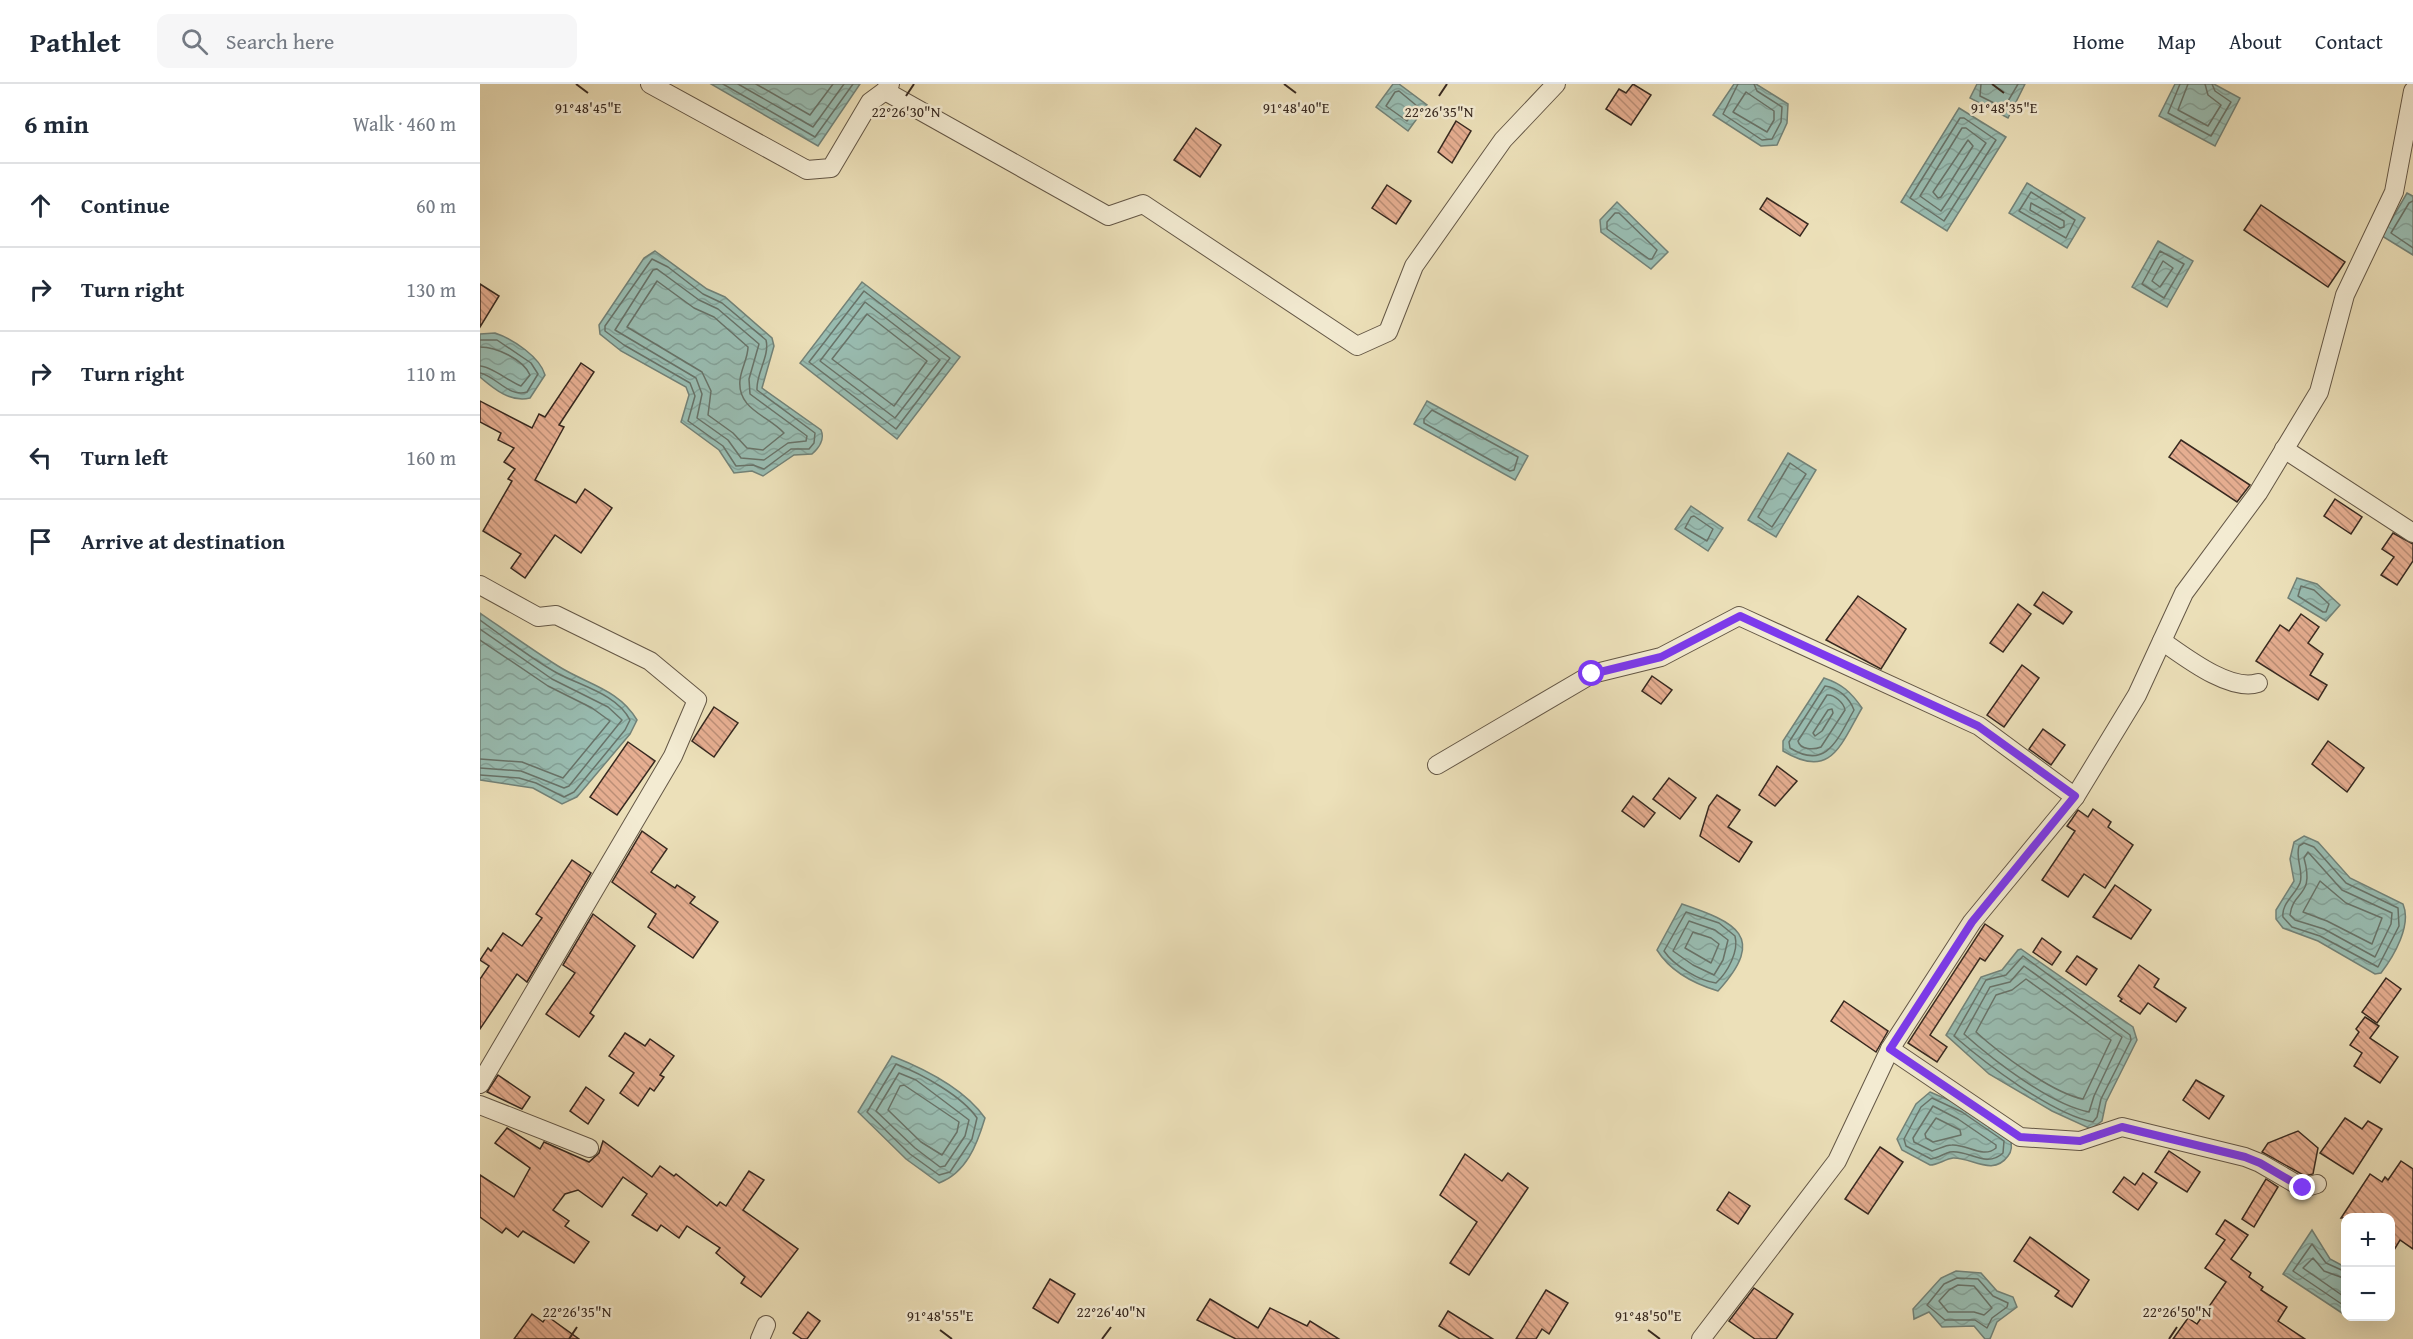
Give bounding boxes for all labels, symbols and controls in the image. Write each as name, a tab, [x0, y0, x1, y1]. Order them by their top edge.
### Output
search box	[157, 14, 577, 68]
text: Pathlet	[30, 21, 121, 62]
icon: search	[178, 25, 211, 58]
text: Search here	[226, 25, 334, 57]
text: Home	[2073, 26, 2124, 57]
text: Map	[2157, 26, 2196, 57]
text: About	[2229, 26, 2282, 57]
text: Contact	[2315, 26, 2383, 57]
text: 91°48'45"E	[555, 97, 622, 118]
text: 91°48'40"E	[1263, 97, 1330, 118]
text: 91°48'35"E	[1971, 97, 2038, 118]
text: 22°26'30"N	[872, 101, 941, 122]
text: 22°26'35"N	[1405, 101, 1474, 122]
text: 6 min	[24, 104, 89, 143]
text: Walk · 460 m	[353, 109, 456, 138]
icon: ahead	[24, 189, 57, 222]
text: Continue	[81, 189, 170, 221]
text: 60 m	[416, 191, 456, 220]
icon: right	[24, 273, 57, 306]
text: Turn right	[81, 273, 184, 305]
text: 130 m	[406, 275, 456, 304]
icon: right	[24, 357, 57, 390]
text: Turn right	[81, 357, 184, 389]
text: 110 m	[406, 359, 456, 388]
icon: left	[24, 441, 57, 474]
text: Turn left	[81, 441, 168, 473]
text: 160 m	[406, 443, 456, 472]
icon: arrive	[24, 525, 57, 558]
text: Arrive at destination	[81, 525, 285, 557]
route start	[1578, 660, 1604, 686]
route end	[2289, 1174, 2315, 1200]
map controls	[2341, 1213, 2395, 1321]
button: +	[2341, 1213, 2395, 1267]
button: −	[2341, 1267, 2395, 1321]
text: 22°26'35"N	[543, 1301, 612, 1322]
text: 22°26'40"N	[1077, 1301, 1146, 1322]
text: 22°26'50"N	[2143, 1301, 2212, 1322]
text: 91°48'55"E	[907, 1305, 974, 1326]
text: 91°48'50"E	[1615, 1305, 1682, 1326]

